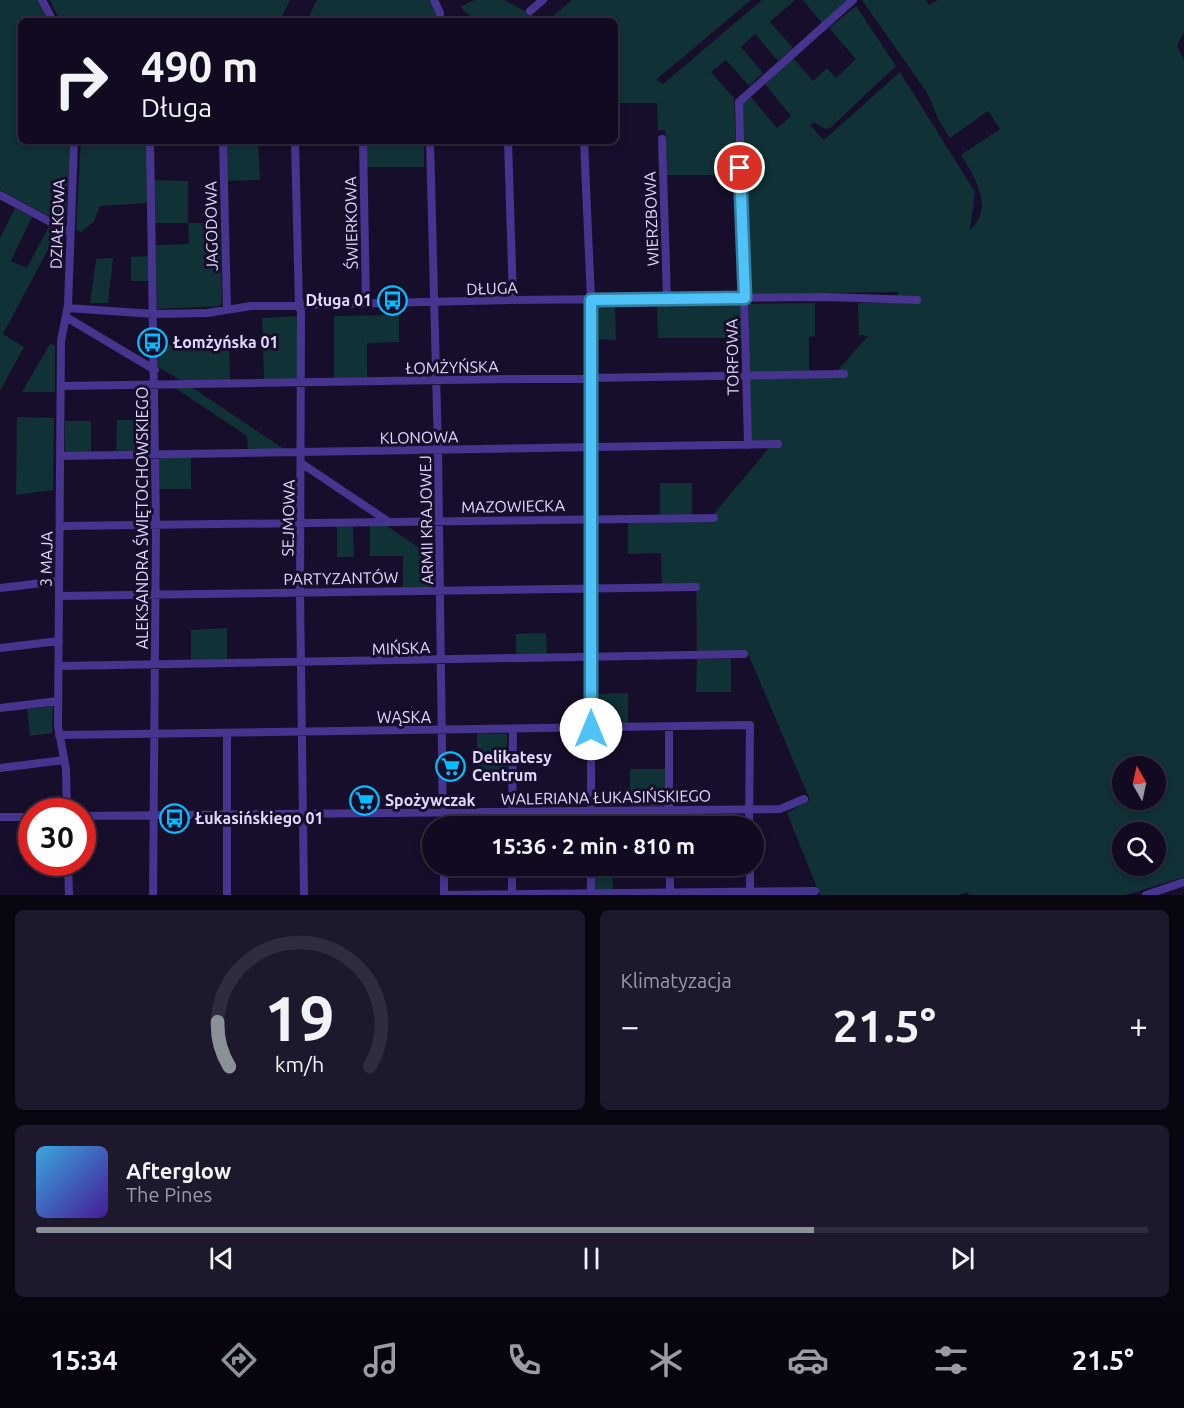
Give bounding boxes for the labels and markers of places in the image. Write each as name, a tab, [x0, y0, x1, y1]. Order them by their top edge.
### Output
pin	[714, 142, 765, 193]
bus stop icon: Długa 01	[377, 284, 409, 316]
place label: Długa 01	[306, 291, 372, 309]
bus stop icon: Łomżyńska 01	[136, 326, 168, 358]
place label: Łomżyńska 01	[173, 333, 279, 351]
place label: Delikatesy Centrum	[472, 748, 552, 784]
supermarket icon: Delikatesy Centrum	[435, 750, 467, 782]
supermarket icon: Spożywczak	[348, 784, 380, 816]
place label: Spożywczak	[385, 791, 476, 809]
bus stop icon: Łukasińskiego 01	[158, 802, 190, 834]
place label: Łukasińskiego 01	[195, 809, 324, 827]

